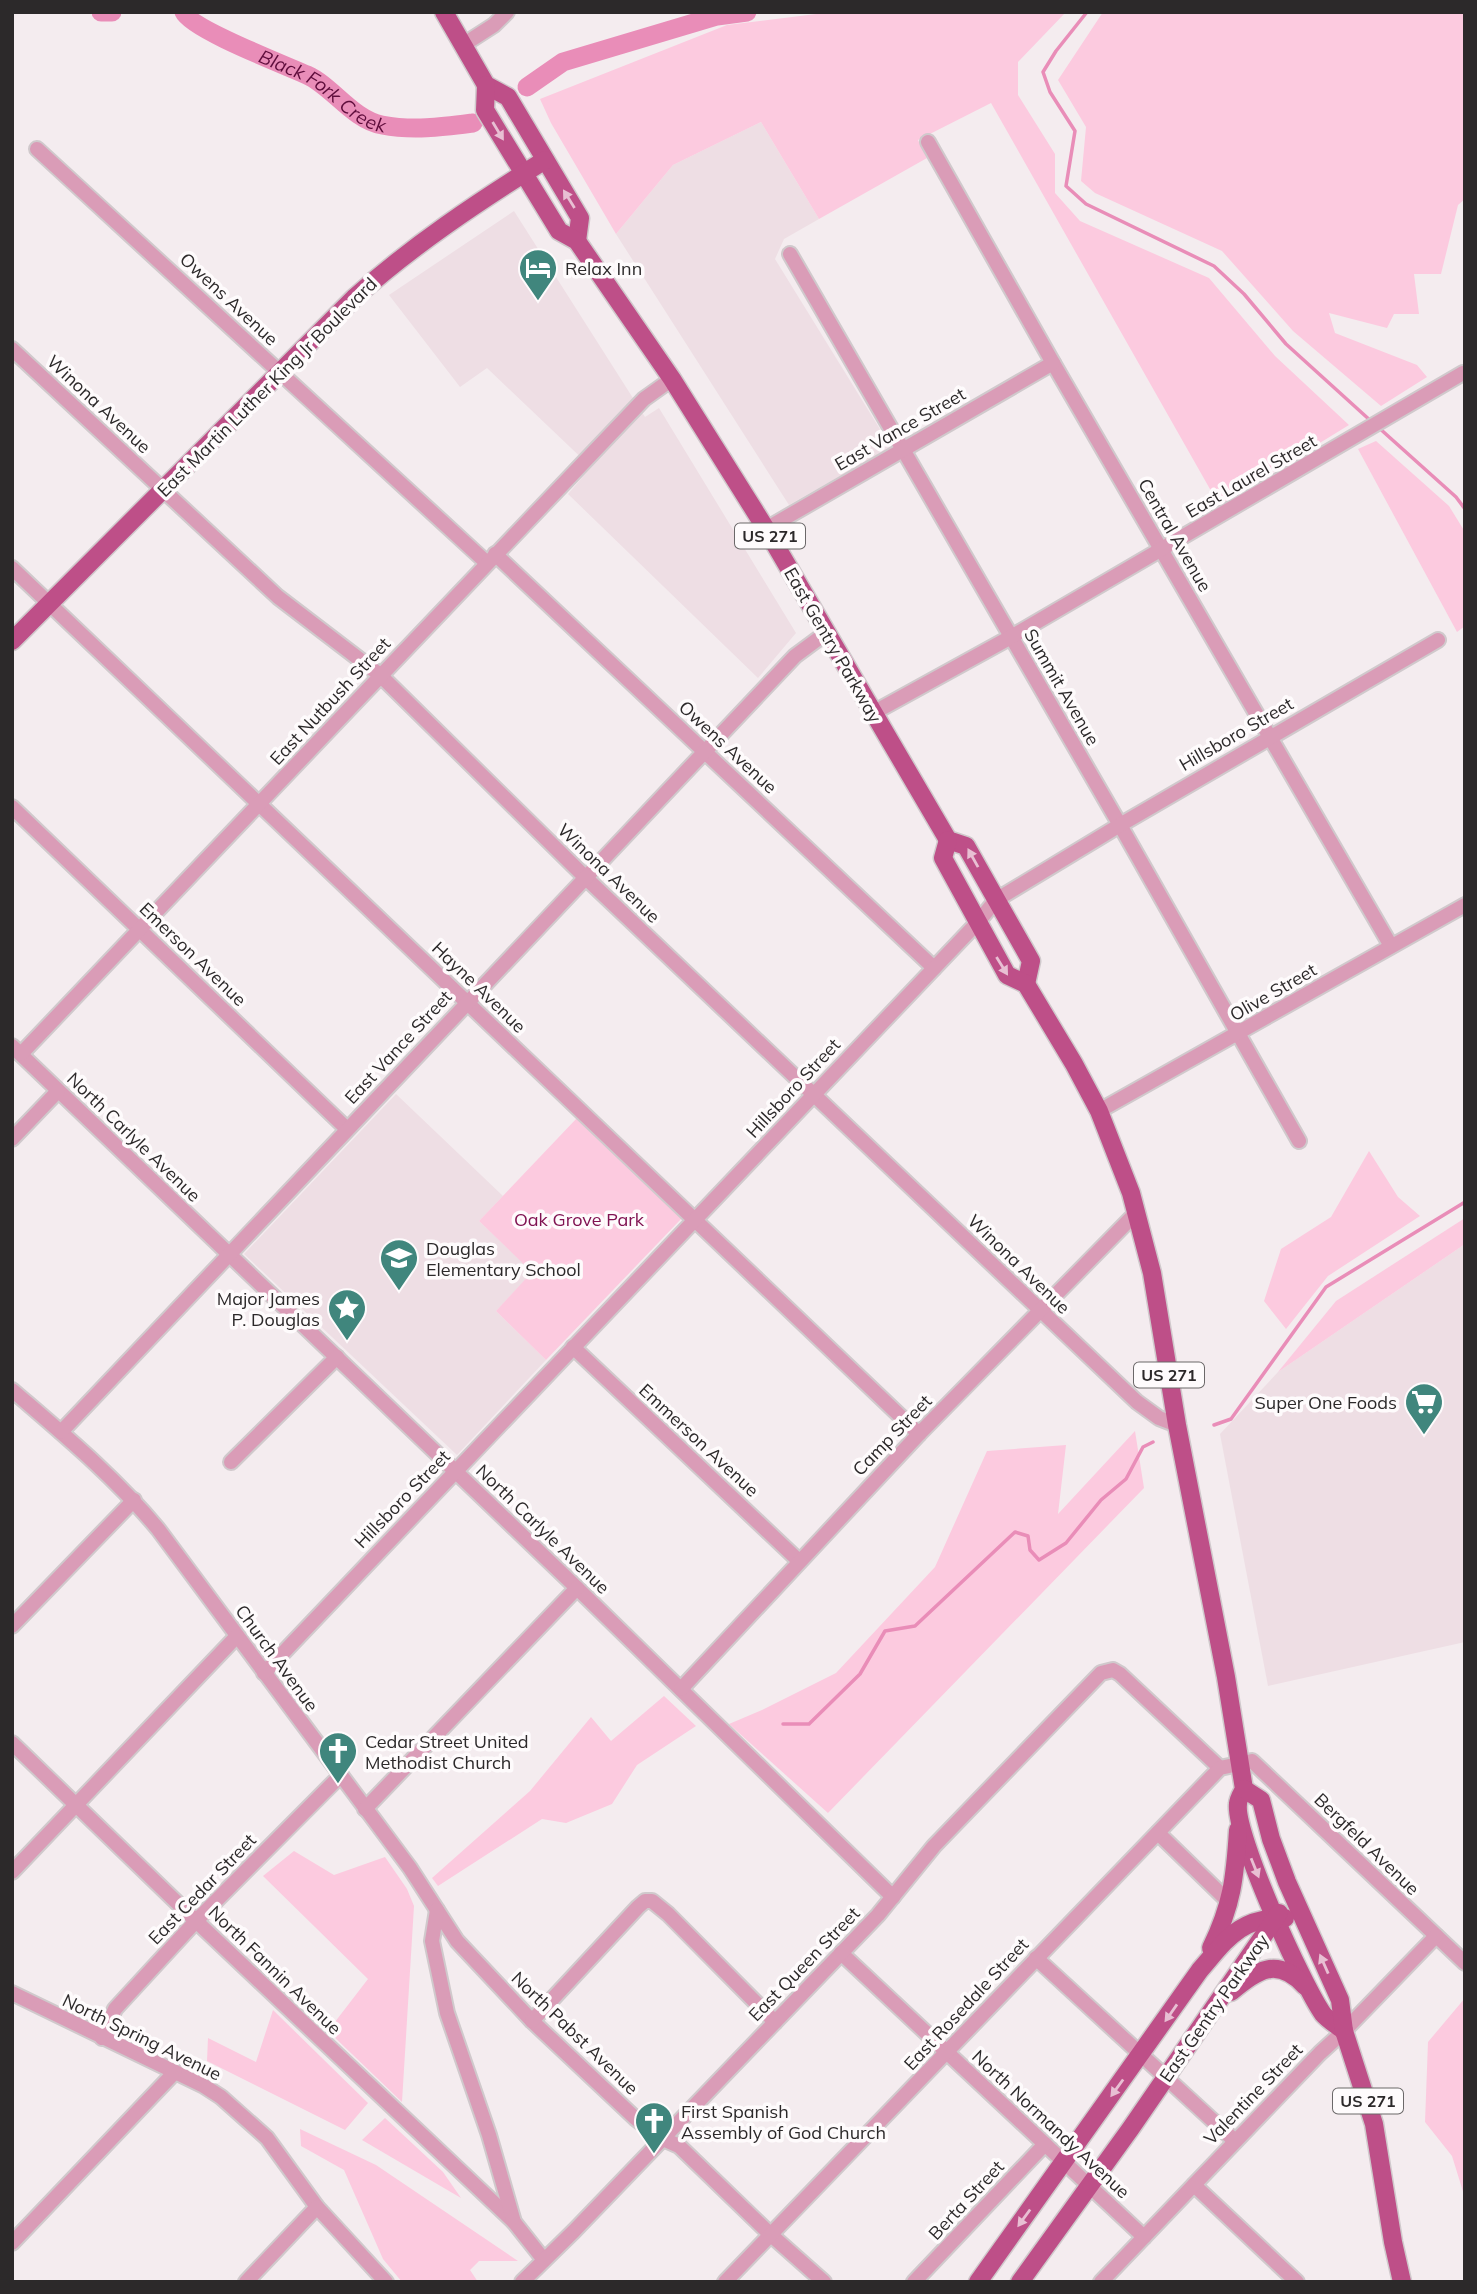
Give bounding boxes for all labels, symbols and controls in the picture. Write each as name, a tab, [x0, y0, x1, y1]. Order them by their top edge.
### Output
water label: Black Fork Creek	[255, 44, 389, 138]
one-way arrow	[492, 122, 504, 141]
one-way arrow	[562, 189, 575, 209]
hotel icon: Relax Inn	[517, 247, 559, 302]
street label: Owens Avenue	[175, 248, 283, 350]
place label: Relax Inn	[565, 257, 642, 280]
street label: East Martin Luther King Jr Boulevard	[152, 272, 382, 502]
street label: Winona Avenue	[42, 350, 156, 458]
street label: East Vance Street	[831, 382, 969, 476]
street label: East Laurel Street	[1182, 429, 1320, 523]
street label: Central Avenue	[1133, 474, 1217, 596]
road number: US 271	[735, 524, 805, 548]
street label: East Gentry Parkway	[779, 563, 887, 727]
street label: Summit Avenue	[1019, 624, 1105, 750]
street label: East Nutbush Street	[265, 632, 395, 770]
street label: Hillsboro Street	[1175, 692, 1297, 776]
street label: Owens Avenue	[674, 696, 782, 798]
street label: Winona Avenue	[553, 818, 665, 928]
one-way arrow	[967, 849, 979, 868]
street label: Emerson Avenue	[135, 897, 251, 1011]
street label: Hayne Avenue	[427, 936, 531, 1038]
one-way arrow	[996, 956, 1009, 975]
street label: Olive Street	[1226, 958, 1320, 1026]
street label: East Vance Street	[339, 985, 457, 1109]
street label: Hillsboro Street	[741, 1033, 845, 1143]
street label: North Carlyle Avenue	[62, 1067, 206, 1207]
park label: Oak Grove Park	[514, 1208, 645, 1231]
street label: Winona Avenue	[963, 1209, 1075, 1319]
school or university icon: Douglas Elementary School	[378, 1237, 420, 1292]
place label: Douglas Elementary School	[426, 1237, 581, 1281]
place label: Major James P. Douglas	[217, 1287, 320, 1331]
place icon: Major James P. Douglas	[326, 1287, 368, 1342]
road number: US 271	[1134, 1362, 1204, 1387]
street label: Emmerson Avenue	[634, 1379, 764, 1501]
supermarket icon: Super One Foods	[1403, 1381, 1445, 1436]
street label: Camp Street	[848, 1390, 936, 1480]
place label: Super One Foods	[1255, 1391, 1397, 1414]
street label: Hillsboro Street	[349, 1445, 455, 1553]
street label: North Carlyle Avenue	[471, 1459, 615, 1599]
street label: Church Avenue	[231, 1600, 323, 1716]
church icon: Cedar Street United Methodist Church	[317, 1730, 359, 1785]
place label: Cedar Street United Methodist Church	[365, 1730, 529, 1774]
street label: Bergfeld Avenue	[1310, 1788, 1424, 1900]
street label: East Cedar Street	[143, 1829, 261, 1949]
one-way arrow	[1250, 1858, 1261, 1879]
street label: North Fannin Avenue	[204, 1901, 346, 2039]
street label: East Queen Street	[744, 1902, 864, 2026]
street label: East Gentry Parkway	[1154, 1929, 1274, 2086]
street label: East Rosedale Street	[899, 1933, 1033, 2075]
one-way arrow	[1318, 1953, 1329, 1974]
street label: North Pabst Avenue	[507, 1966, 643, 2100]
street label: North Spring Avenue	[59, 1989, 225, 2085]
one-way arrow	[1164, 2004, 1178, 2022]
street label: Valentine Street	[1199, 2038, 1307, 2150]
street label: North Normandy Avenue	[967, 2045, 1135, 2203]
one-way arrow	[1110, 2079, 1124, 2098]
road number: US 271	[1333, 2088, 1403, 2114]
church icon: First Spanish Assembly of God Church	[633, 2100, 675, 2155]
place label: First Spanish Assembly of God Church	[681, 2100, 886, 2144]
street label: Berta Street	[923, 2155, 1009, 2245]
one-way arrow	[1017, 2209, 1031, 2227]

